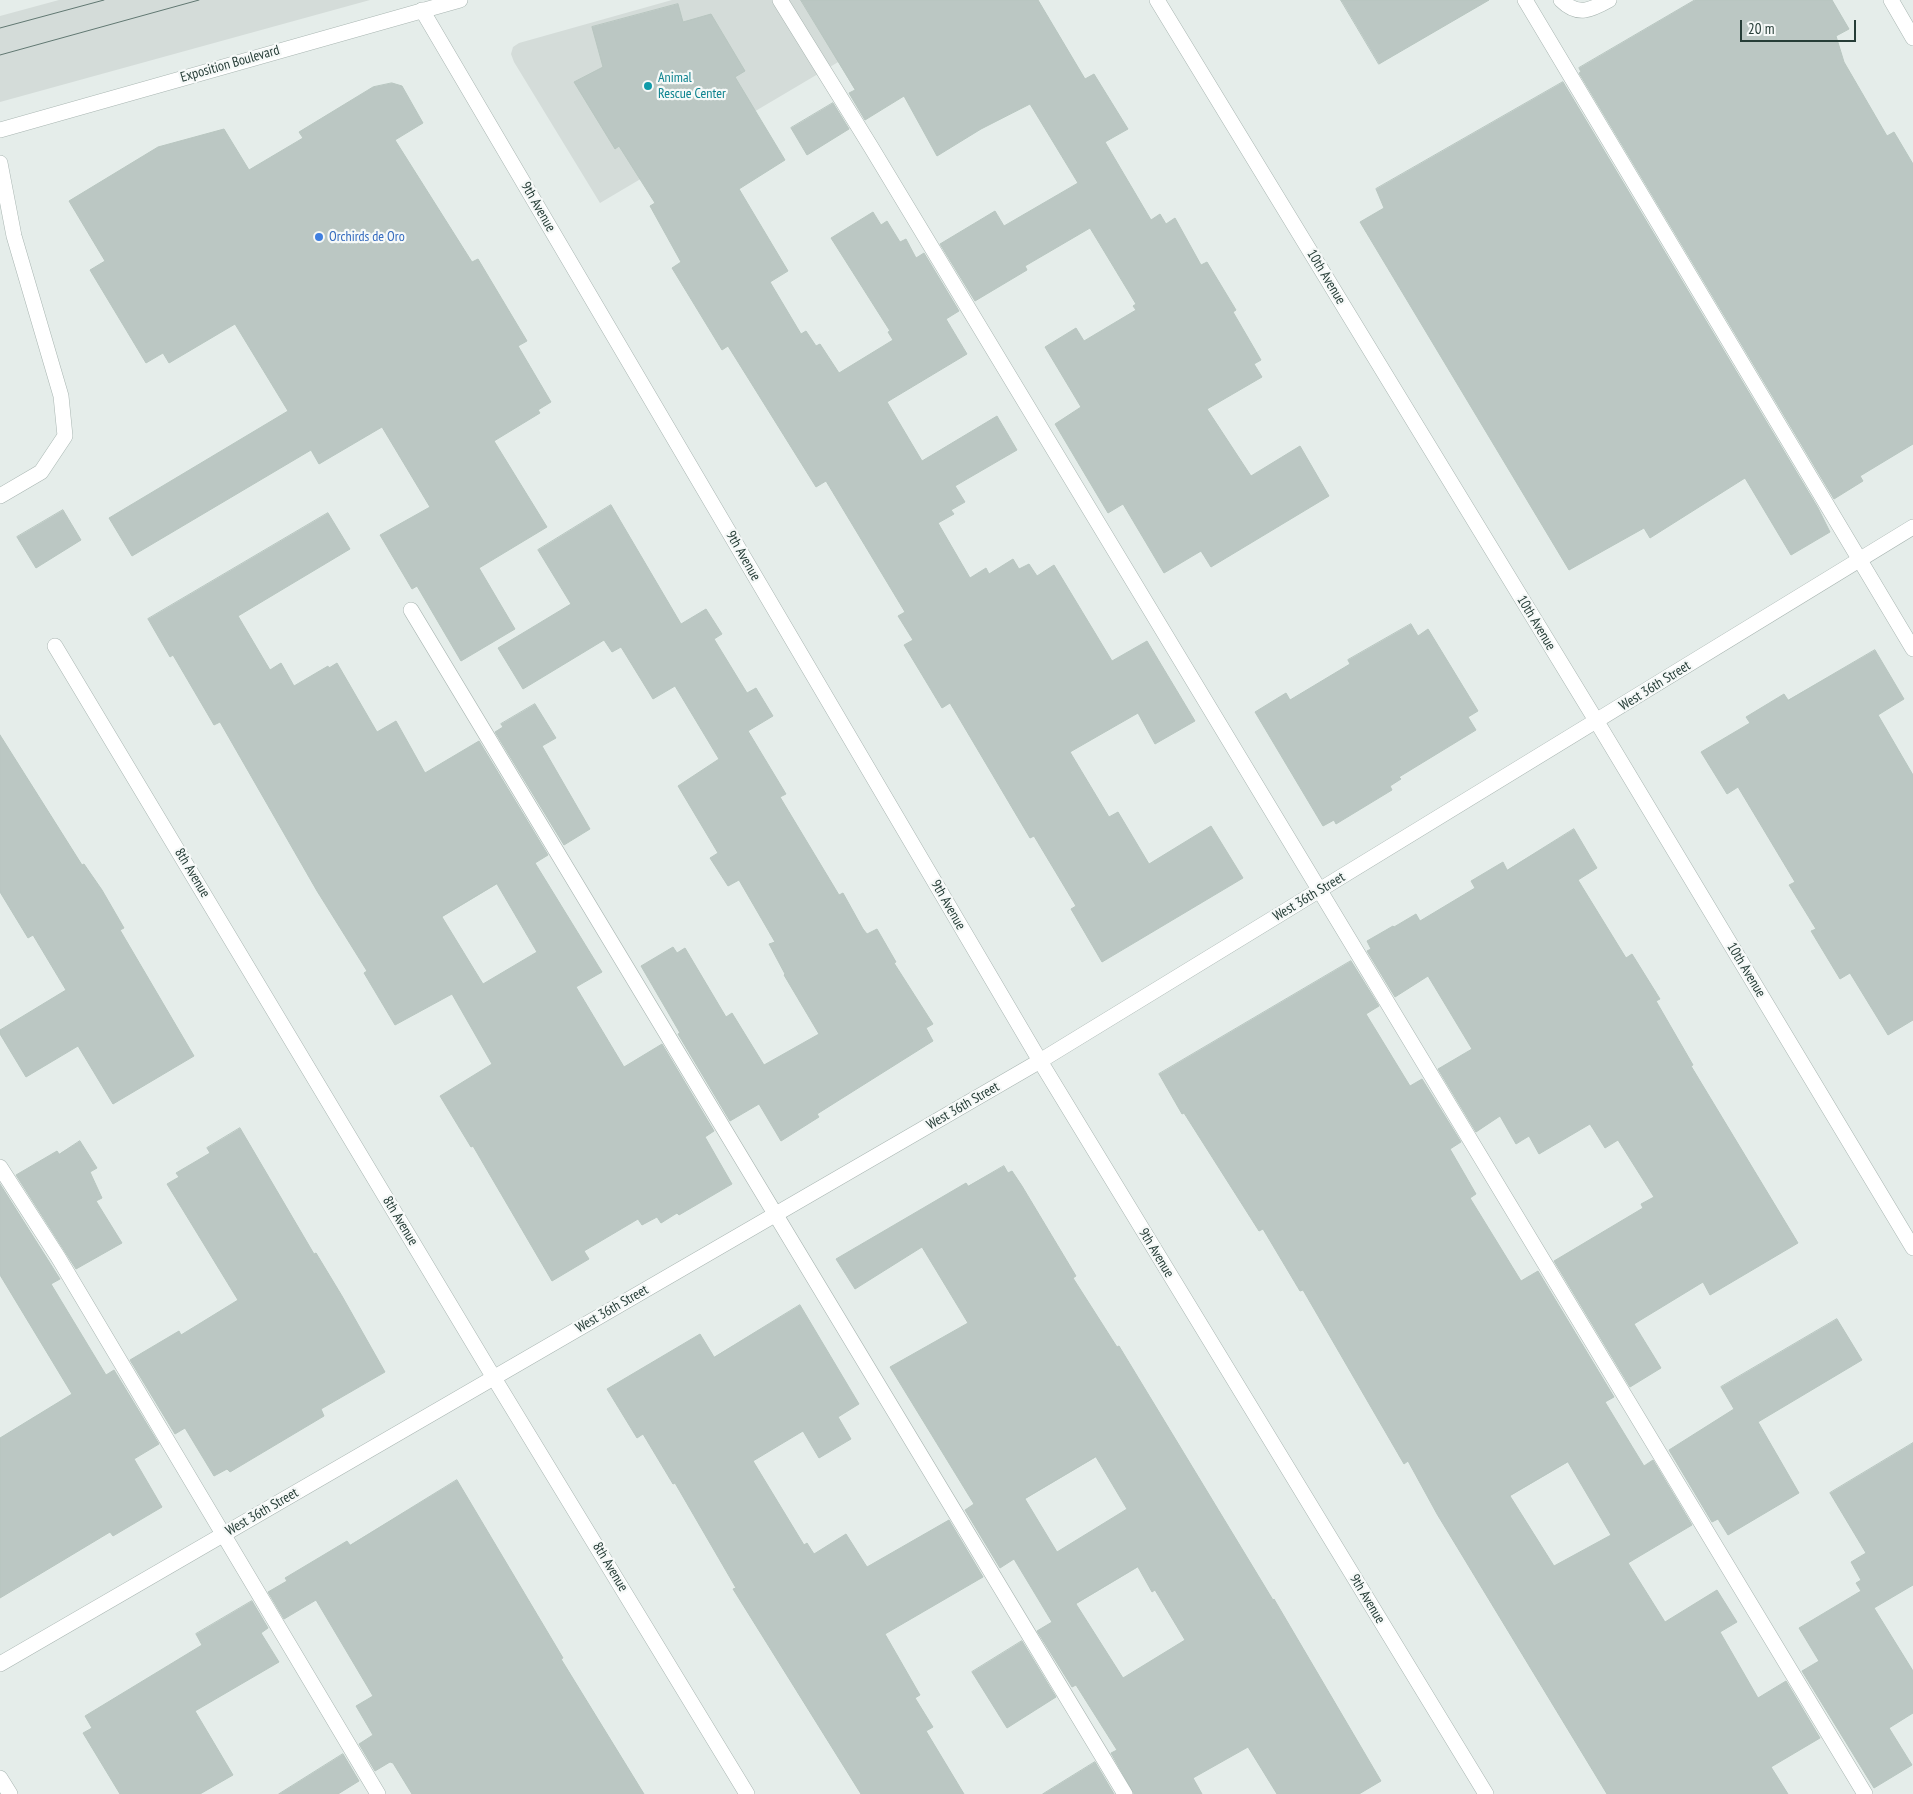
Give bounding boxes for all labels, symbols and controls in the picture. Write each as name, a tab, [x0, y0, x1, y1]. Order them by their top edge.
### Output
scale bar	[1743, 10, 1859, 42]
text: 20 m	[1748, 19, 1774, 38]
street label: Exposition Boulevard	[179, 42, 281, 86]
place label: Animal Rescue Center	[658, 70, 726, 102]
marker: Animal Rescue Center	[642, 80, 654, 92]
street label: 9th Avenue	[517, 179, 559, 235]
place label: Orchirds de Oro	[329, 229, 405, 245]
marker: Orchirds de Oro	[313, 231, 325, 243]
street label: 10th Avenue	[1303, 247, 1349, 307]
street label: 9th Avenue	[722, 528, 764, 584]
street label: 10th Avenue	[1513, 593, 1559, 653]
street label: West 36th Street	[1616, 657, 1694, 715]
street label: 8th Avenue	[171, 845, 213, 901]
street label: West 36th Street	[1270, 869, 1348, 925]
street label: 9th Avenue	[927, 877, 969, 933]
street label: 10th Avenue	[1723, 940, 1769, 1000]
street label: West 36th Street	[924, 1079, 1002, 1133]
street label: 8th Avenue	[379, 1193, 421, 1249]
street label: 9th Avenue	[1135, 1225, 1177, 1281]
street label: West 36th Street	[573, 1282, 651, 1336]
street label: West 36th Street	[223, 1485, 301, 1539]
street label: 8th Avenue	[589, 1539, 631, 1595]
street label: 9th Avenue	[1346, 1571, 1388, 1627]

